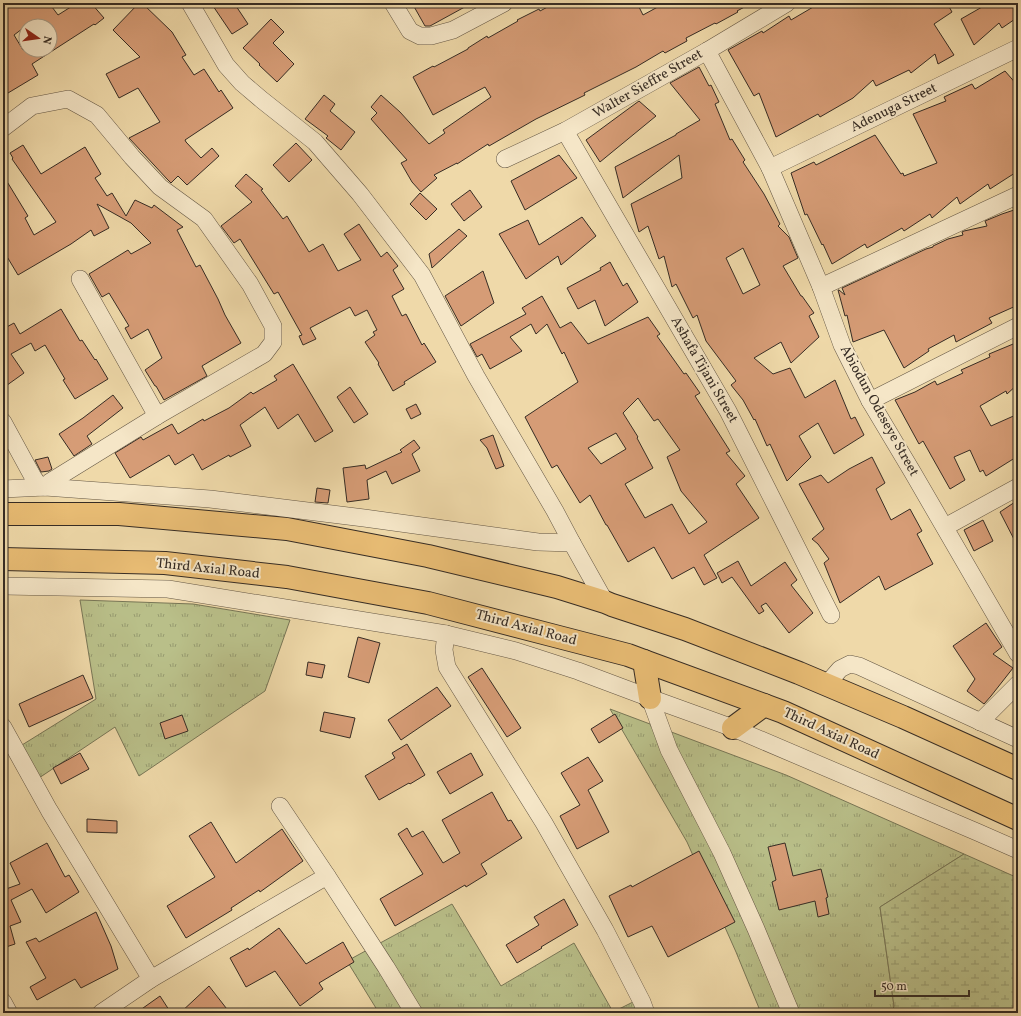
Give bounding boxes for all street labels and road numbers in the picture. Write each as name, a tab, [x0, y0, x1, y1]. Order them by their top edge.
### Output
street label: Walter Sieffre Street	[589, 45, 707, 123]
street label: Adenuga Street	[848, 79, 940, 137]
street label: Ashafa Tijani Street	[666, 313, 742, 427]
street label: Abiodun Odeseye Street	[835, 342, 923, 480]
street label: Third Axial Road	[155, 554, 261, 584]
street label: Third Axial Road	[473, 605, 579, 651]
street label: Third Axial Road	[780, 703, 882, 765]

